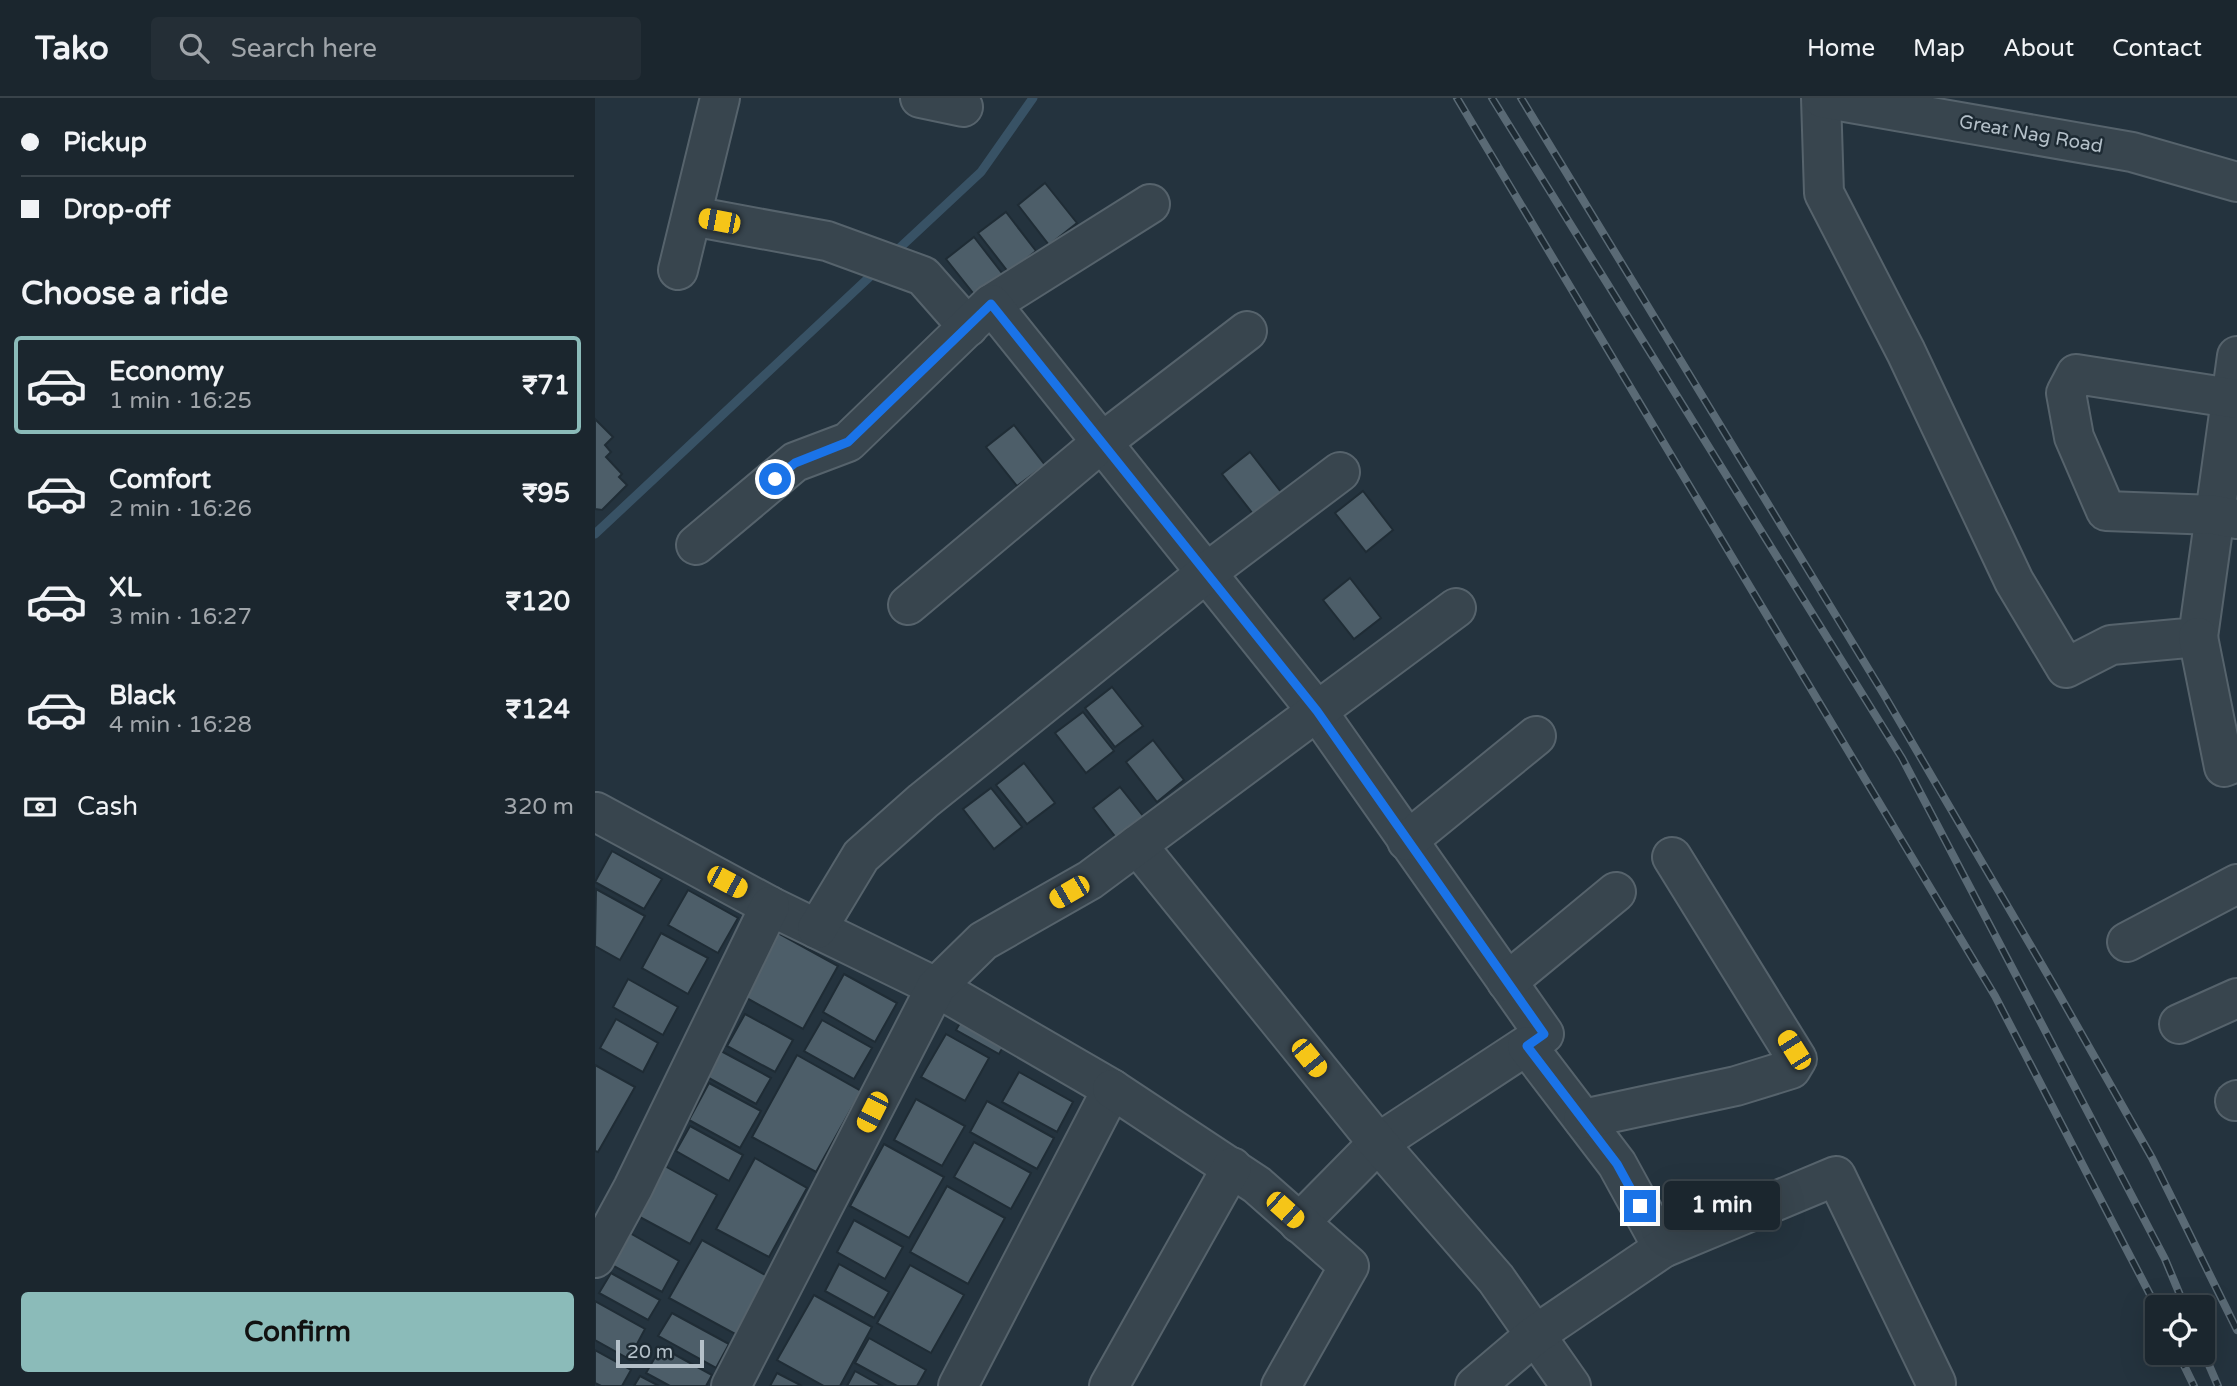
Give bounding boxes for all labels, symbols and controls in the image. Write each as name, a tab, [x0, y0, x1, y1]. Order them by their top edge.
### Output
search box	[151, 17, 641, 80]
text: Tako	[35, 29, 109, 68]
icon: search	[175, 29, 213, 67]
text: Search here	[231, 33, 377, 64]
text: Home	[1807, 34, 1875, 63]
text: Map	[1913, 34, 1965, 63]
text: About	[2003, 34, 2074, 63]
text: Contact	[2112, 34, 2202, 63]
street label: Great Nag Road	[1957, 111, 2105, 157]
text: Pickup	[63, 127, 147, 158]
text: Drop-off	[63, 194, 170, 225]
car	[697, 207, 742, 235]
text: Choose a ride	[21, 275, 228, 313]
icon: car	[25, 354, 88, 417]
text: Economy	[109, 356, 224, 387]
text: ₹71	[522, 370, 570, 401]
text: 1 min · 16:25	[109, 387, 252, 415]
icon: car	[25, 462, 88, 525]
route start	[759, 463, 791, 495]
text: Comfort	[109, 464, 211, 495]
text: ₹95	[522, 478, 570, 509]
text: 2 min · 16:26	[109, 495, 252, 523]
icon: car	[25, 570, 88, 633]
text: XL	[109, 572, 141, 603]
text: ₹120	[506, 586, 570, 617]
text: 3 min · 16:27	[109, 603, 252, 631]
icon: car	[25, 678, 88, 741]
text: Black	[109, 680, 176, 711]
text: ₹124	[506, 694, 570, 725]
text: 4 min · 16:28	[109, 711, 252, 739]
icon: cash	[21, 788, 59, 826]
text: Cash	[77, 791, 138, 822]
text: 320 m	[504, 793, 574, 821]
car	[704, 863, 751, 901]
car	[1046, 872, 1093, 912]
car	[1774, 1027, 1815, 1073]
car	[1288, 1035, 1331, 1081]
car	[854, 1089, 891, 1135]
callout: 1 min	[1665, 1182, 1780, 1230]
car	[1263, 1188, 1308, 1232]
route end	[1624, 1190, 1656, 1222]
text: 1 min	[1691, 1191, 1753, 1219]
button: Confirm	[21, 1292, 574, 1372]
map controls	[2145, 1295, 2215, 1365]
button: locate	[2145, 1295, 2215, 1365]
scale bar	[616, 1337, 703, 1369]
text: 20 m	[627, 1341, 673, 1363]

